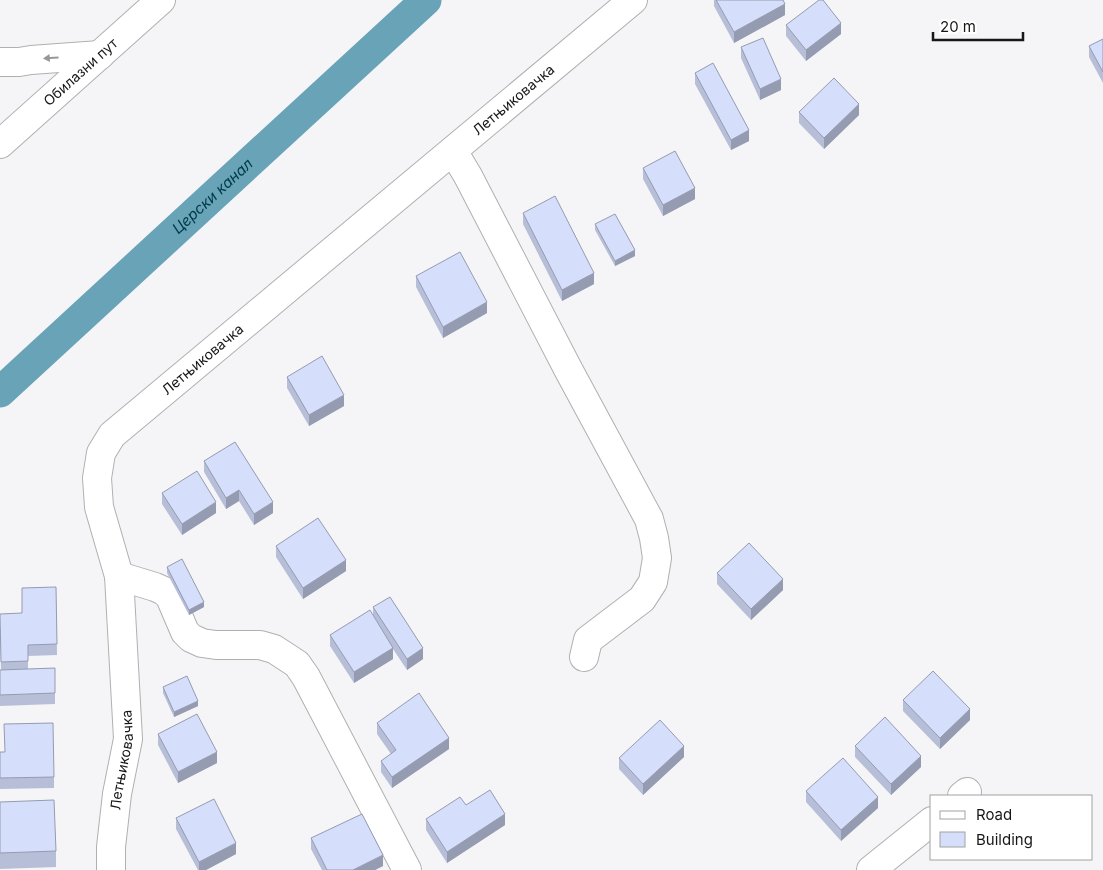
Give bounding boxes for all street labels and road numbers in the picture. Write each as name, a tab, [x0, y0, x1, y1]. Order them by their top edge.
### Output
street label: Обилазни пут	[40, 34, 121, 109]
street label: Летњиковачка	[469, 60, 557, 138]
street label: Летњиковачка	[158, 320, 247, 398]
street label: Летњиковачка	[106, 709, 136, 811]

